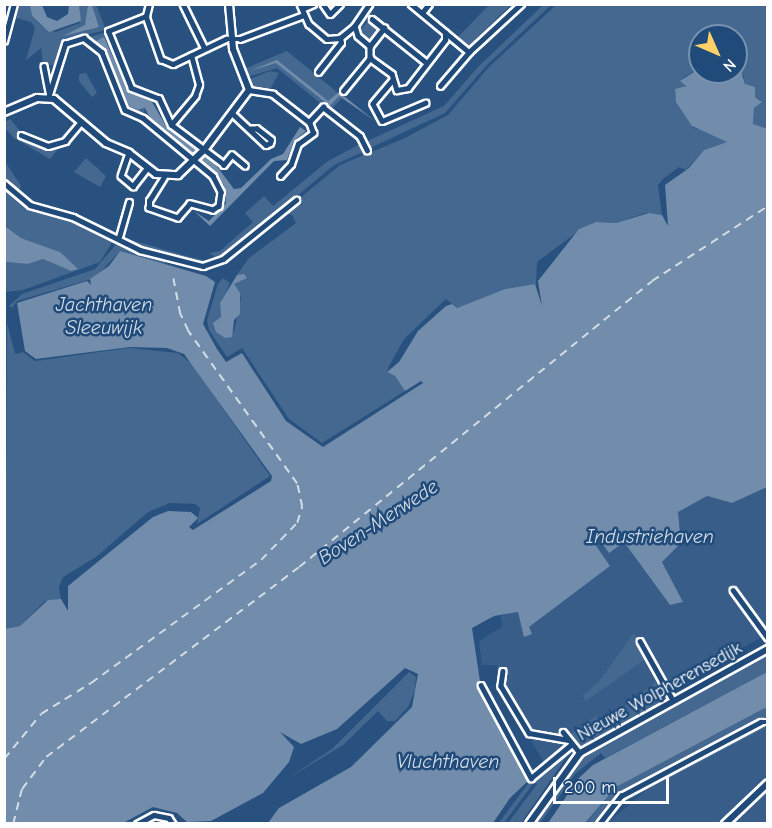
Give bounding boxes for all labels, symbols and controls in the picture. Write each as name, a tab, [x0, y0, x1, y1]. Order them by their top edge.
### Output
north arrow	[688, 24, 748, 84]
text: N	[719, 55, 739, 75]
water label: Jachthaven Sleeuwijk	[56, 292, 152, 339]
water label: Boven-Merwede	[314, 474, 442, 570]
water label: Industriehaven	[586, 524, 714, 548]
street label: Nieuwe Wolpherensedijk	[574, 638, 746, 746]
water label: Vluchthaven	[397, 749, 499, 773]
scale bar	[556, 765, 672, 803]
text: 200 m	[564, 777, 616, 798]

